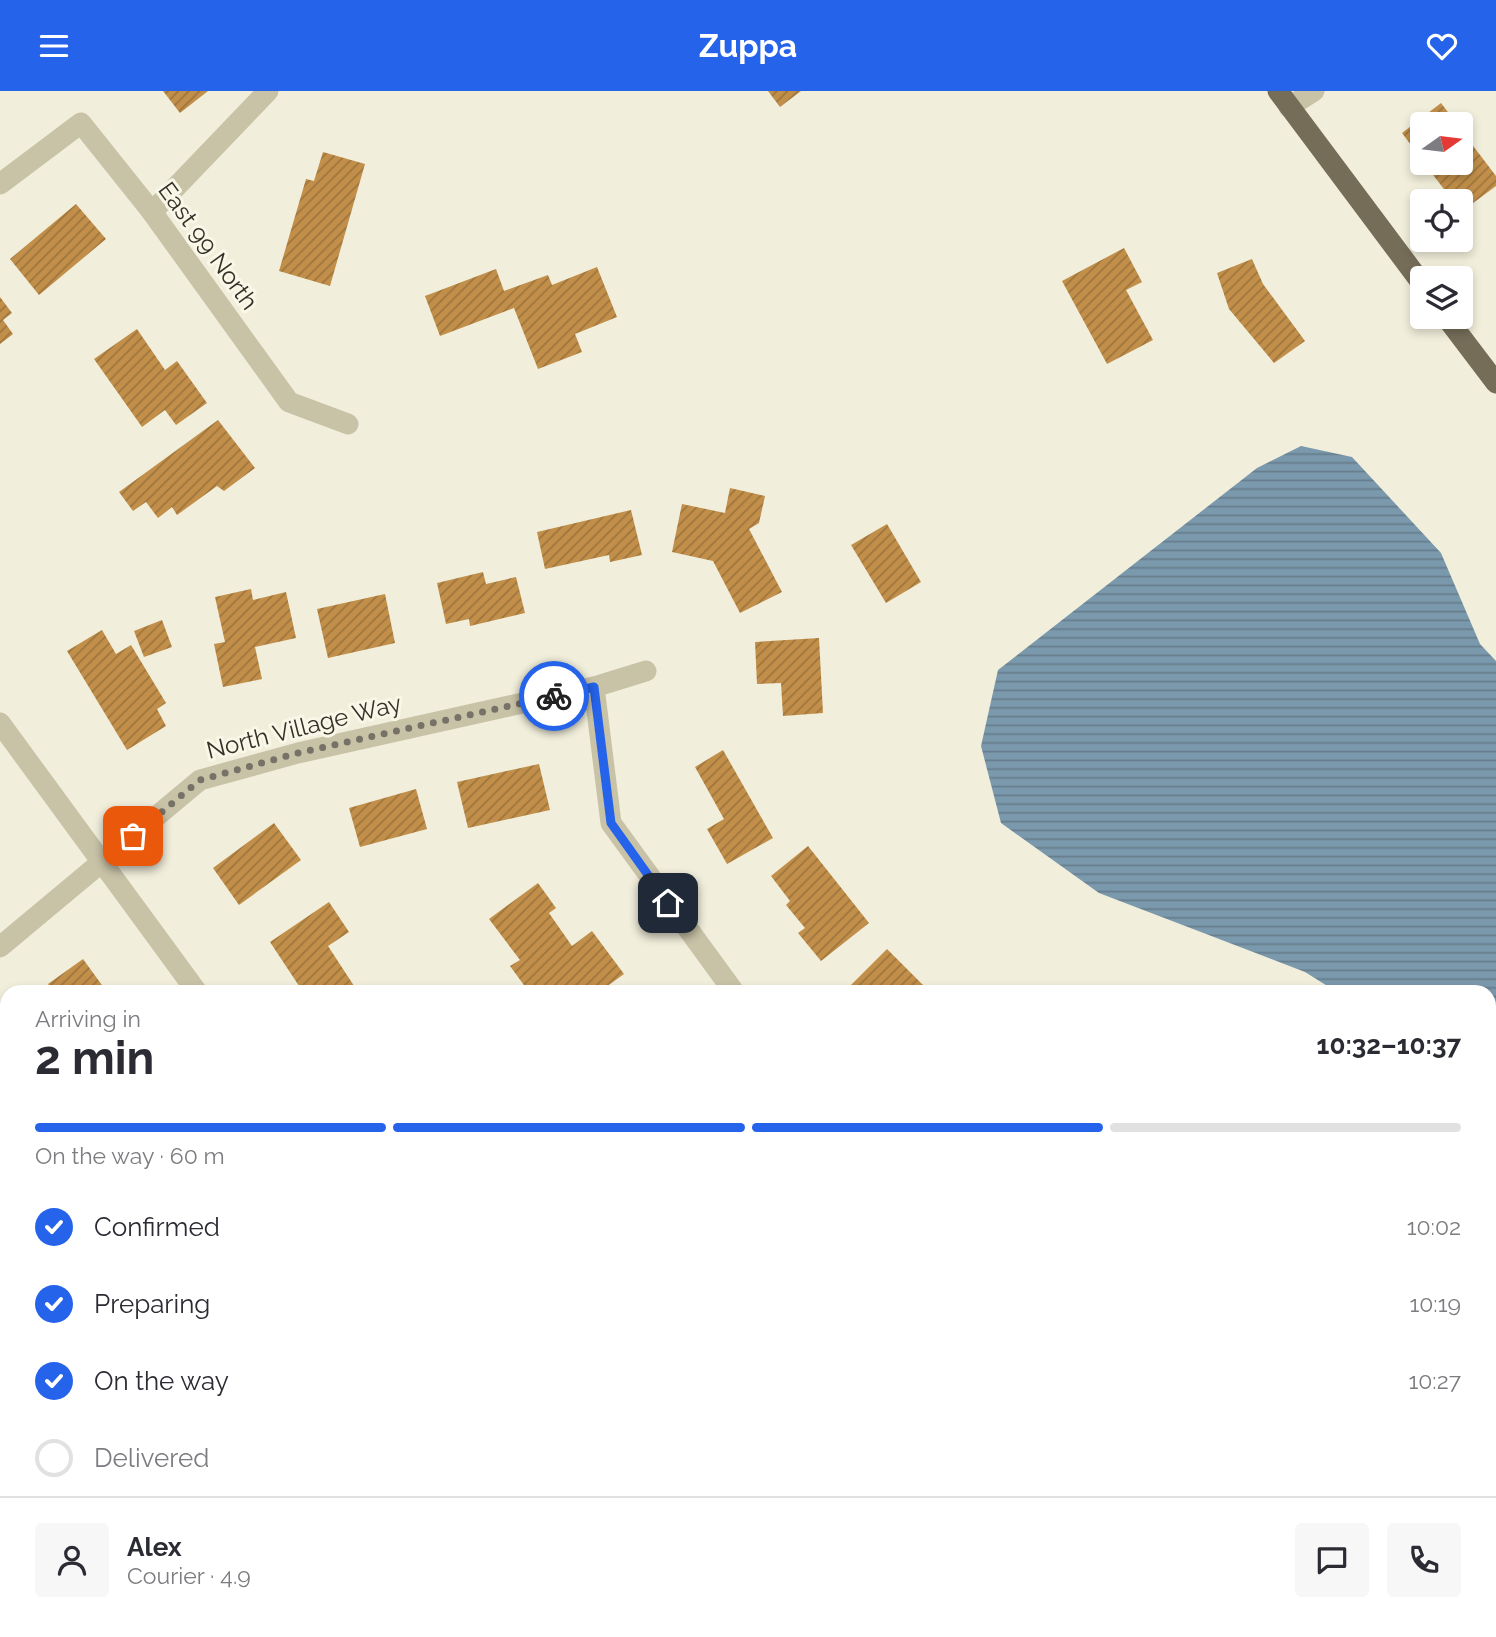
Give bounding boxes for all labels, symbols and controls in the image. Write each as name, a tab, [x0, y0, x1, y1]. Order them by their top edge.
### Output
icon: menu	[35, 27, 73, 65]
text: Zuppa	[699, 27, 797, 64]
icon: heart	[1423, 27, 1461, 65]
north arrow	[1410, 112, 1474, 175]
map controls	[1410, 112, 1473, 329]
street label: East 99 North	[152, 176, 264, 315]
button: locate	[1410, 189, 1473, 252]
button: layers	[1410, 266, 1473, 329]
courier	[519, 661, 589, 731]
icon: bike	[535, 677, 573, 715]
street label: North Village Way	[203, 688, 404, 765]
pin	[103, 806, 163, 866]
icon: bag	[114, 817, 152, 855]
pin	[638, 873, 698, 933]
icon: home	[649, 884, 687, 922]
text: Arriving in	[35, 1005, 141, 1032]
text: 10:32–10:37	[1317, 1030, 1461, 1060]
text: 2 min	[35, 1031, 154, 1085]
text: On the way · 60 m	[35, 1142, 225, 1169]
icon: check	[35, 1208, 73, 1246]
text: Confirmed	[94, 1212, 220, 1242]
text: 10:02	[1407, 1213, 1461, 1240]
icon: check	[35, 1285, 73, 1323]
text: Preparing	[94, 1289, 210, 1319]
text: 10:19	[1409, 1290, 1461, 1317]
icon: check	[35, 1362, 73, 1400]
text: On the way	[94, 1366, 229, 1396]
text: 10:27	[1408, 1367, 1461, 1394]
text: Delivered	[94, 1443, 209, 1473]
button: person	[35, 1523, 109, 1597]
button: chat	[1295, 1523, 1369, 1597]
button: phone	[1387, 1523, 1461, 1597]
text: Alex	[127, 1532, 182, 1562]
text: Courier · 4.9	[127, 1562, 251, 1589]

